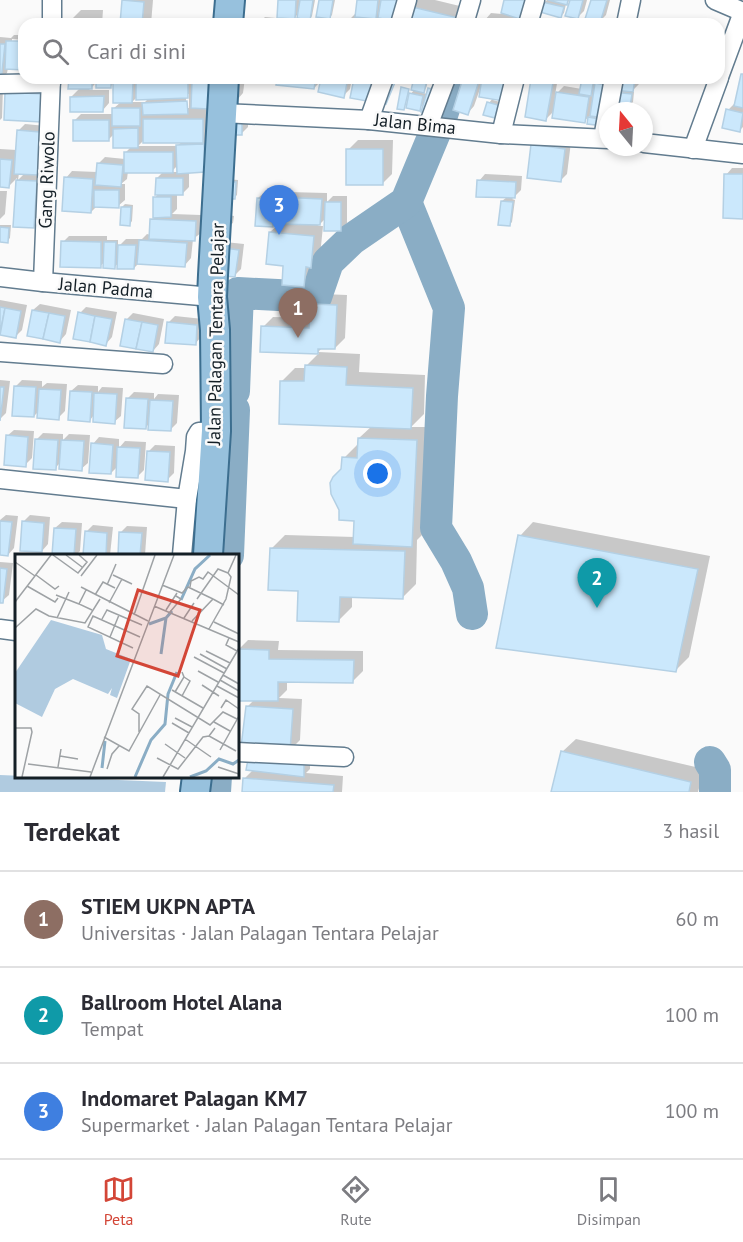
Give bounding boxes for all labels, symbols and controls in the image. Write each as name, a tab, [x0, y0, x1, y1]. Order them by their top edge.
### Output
search box	[18, 18, 725, 84]
icon: search	[39, 35, 72, 68]
text: Cari di sini	[87, 37, 186, 65]
north arrow	[599, 102, 653, 156]
street label: Jalan Bima	[372, 108, 457, 139]
street label: Gang Riwolo	[33, 131, 60, 229]
pin: 3	[260, 186, 298, 235]
street label: Jalan Palagan Tentara Pelajar	[202, 223, 229, 446]
street label: Jalan Padma	[57, 272, 154, 303]
pin: 1	[278, 288, 318, 338]
your location	[363, 459, 392, 488]
inset map	[15, 554, 238, 777]
pin: 2	[578, 558, 616, 608]
text: Terdekat	[24, 815, 120, 848]
text: 3 hasil	[662, 818, 719, 844]
text: STIEM UKPN APTA	[81, 892, 255, 920]
text: 1	[38, 906, 49, 932]
text: 60 m	[676, 906, 719, 932]
text: Universitas · Jalan Palagan Tentara Pelajar	[81, 920, 439, 946]
text: Ballroom Hotel Alana	[81, 988, 282, 1016]
text: 2	[38, 1002, 49, 1028]
text: 100 m	[665, 1002, 719, 1028]
text: Tempat	[81, 1016, 143, 1042]
text: Indomaret Palagan KM7	[81, 1084, 308, 1112]
text: 3	[38, 1098, 49, 1124]
text: 100 m	[665, 1098, 719, 1124]
text: Supermarket · Jalan Palagan Tentara Pelajar	[81, 1112, 453, 1138]
tab: Peta	[102, 1173, 135, 1229]
tab: Rute	[339, 1173, 372, 1229]
tab: Disimpan	[577, 1173, 641, 1229]

